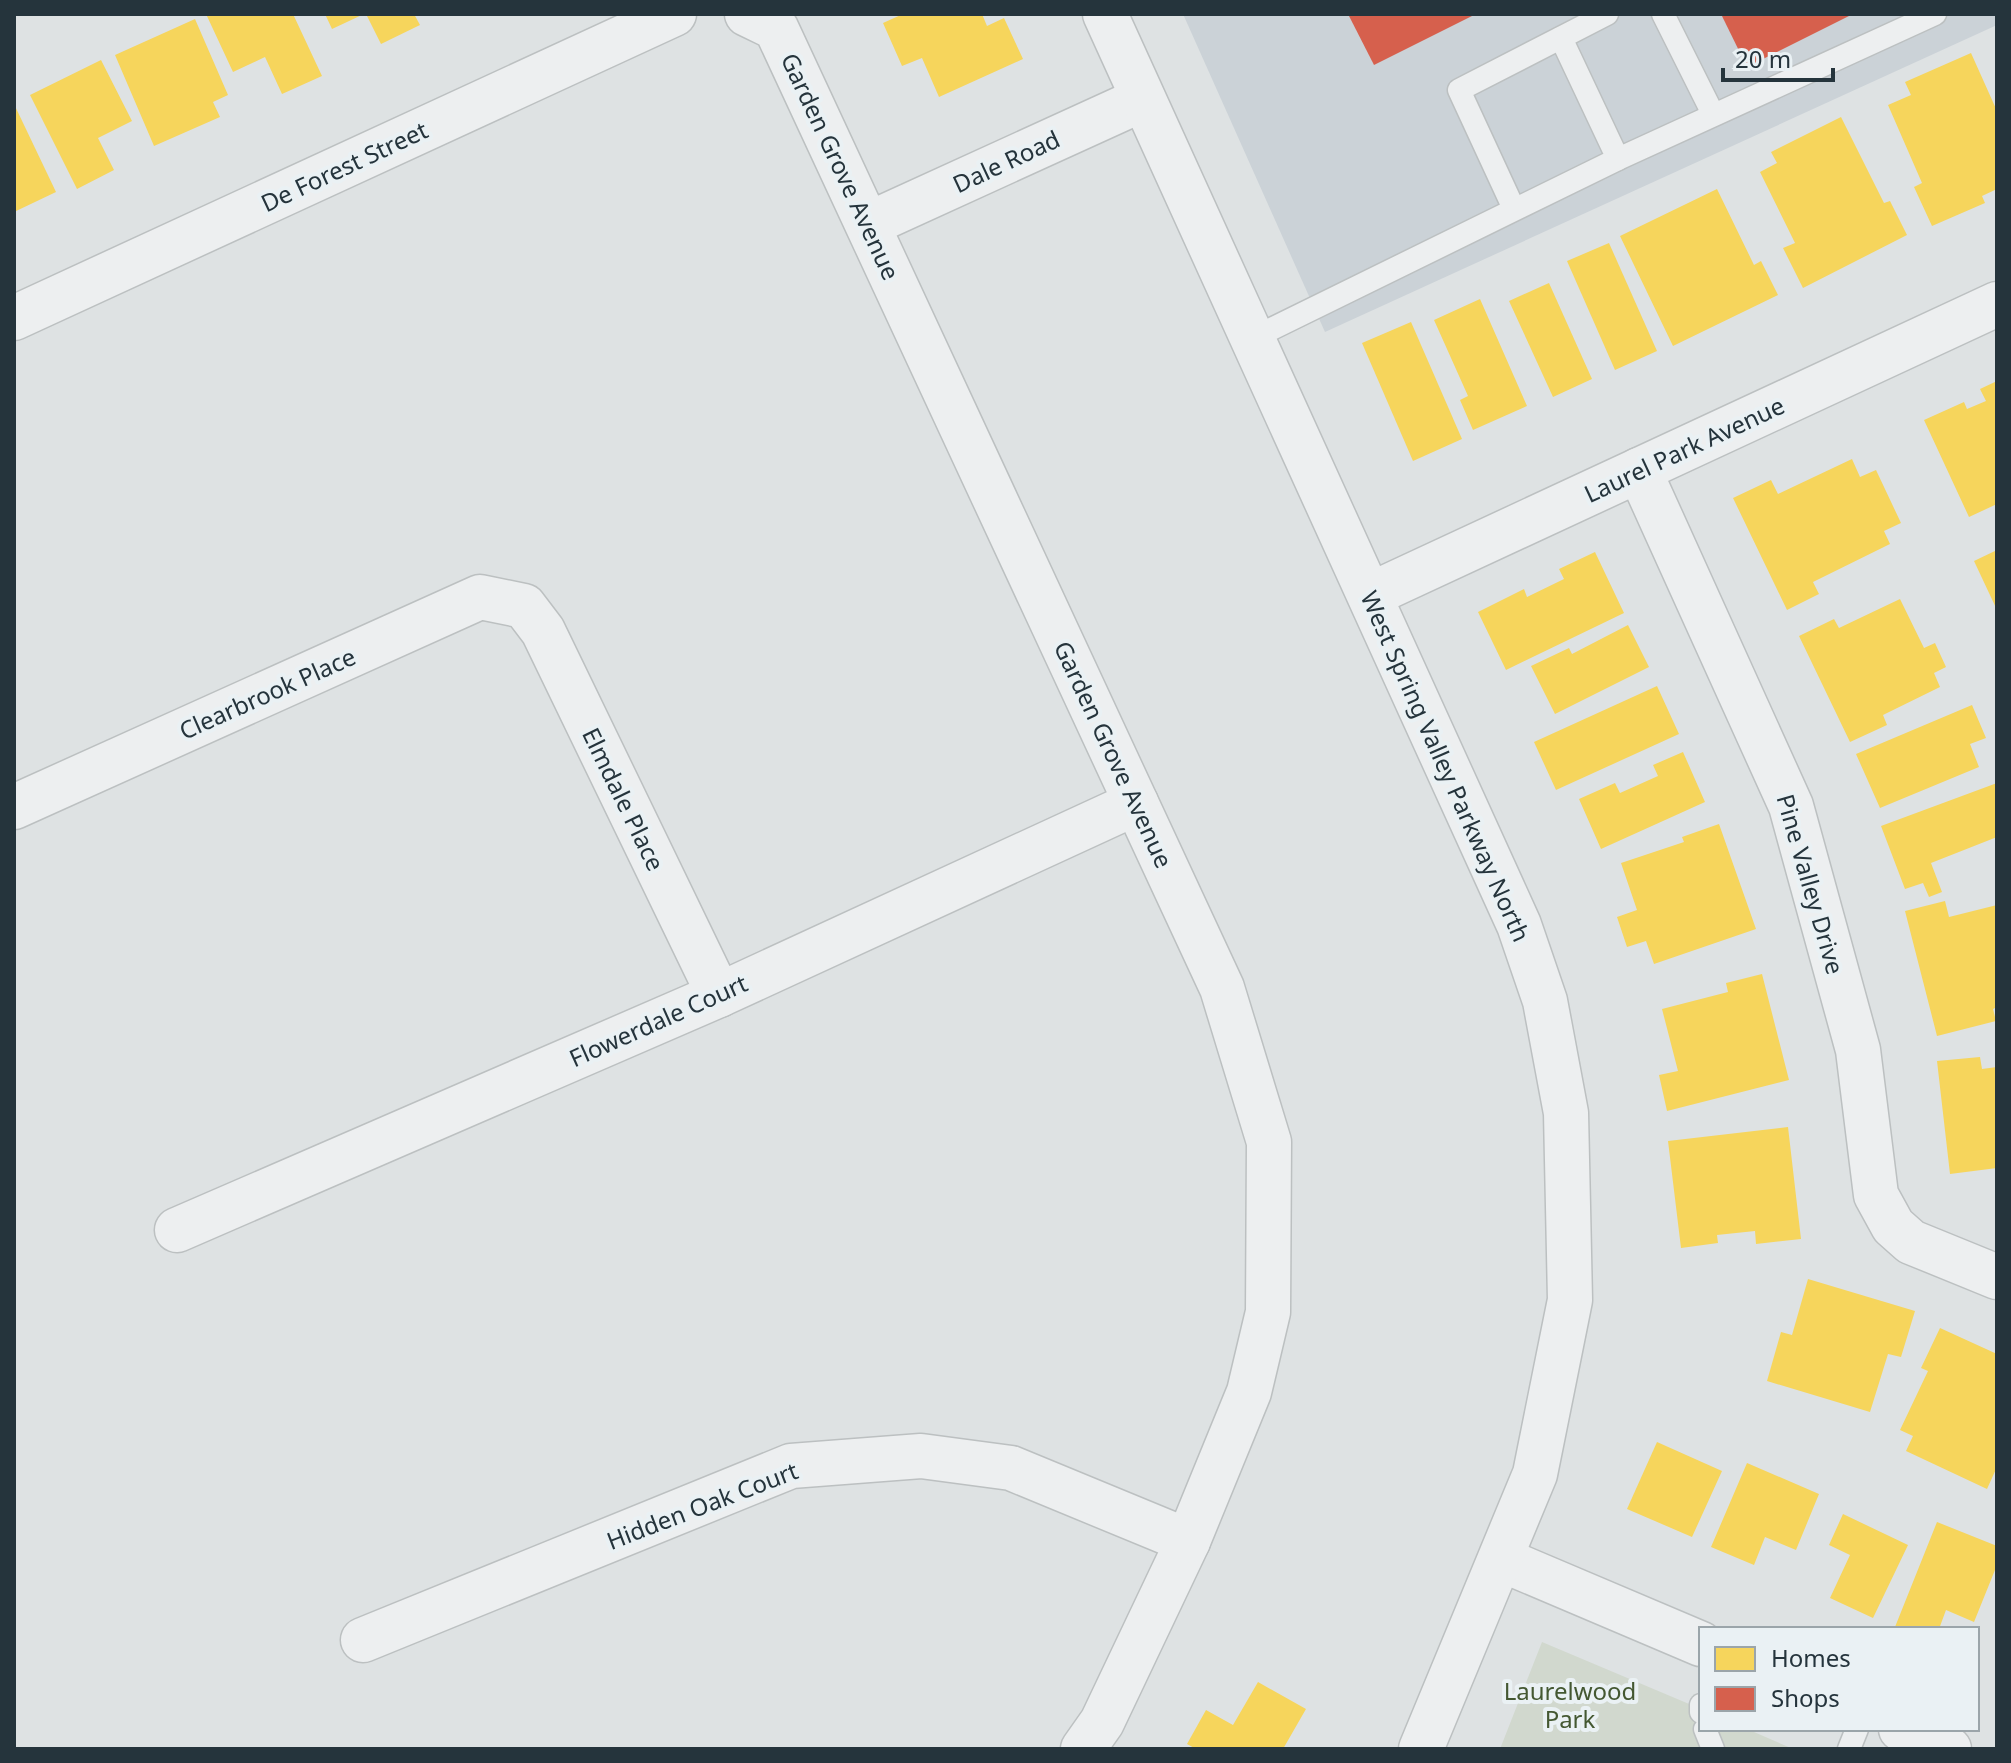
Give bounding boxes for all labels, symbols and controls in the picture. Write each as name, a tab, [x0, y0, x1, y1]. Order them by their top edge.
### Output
scale bar	[1723, 32, 1833, 82]
text: 20 m	[1735, 42, 1791, 75]
street label: Garden Grove Avenue	[774, 47, 908, 285]
street label: De Forest Street	[255, 113, 433, 219]
street label: Dale Road	[947, 122, 1065, 200]
street label: Laurel Park Avenue	[1578, 388, 1790, 510]
street label: West Spring Valley Parkway North	[1354, 585, 1538, 947]
street label: Garden Grove Avenue	[1047, 635, 1181, 873]
street label: Clearbrook Place	[174, 639, 360, 747]
street label: Elmdale Place	[575, 722, 673, 876]
street label: Pine Valley Drive	[1770, 790, 1852, 978]
street label: Flowerdale Court	[564, 966, 753, 1074]
street label: Hidden Oak Court	[602, 1453, 803, 1557]
legend	[1699, 1627, 1979, 1731]
text: Homes	[1771, 1641, 1851, 1674]
park label: Laurelwood Park	[1504, 1674, 1636, 1735]
text: Shops	[1771, 1681, 1840, 1714]

